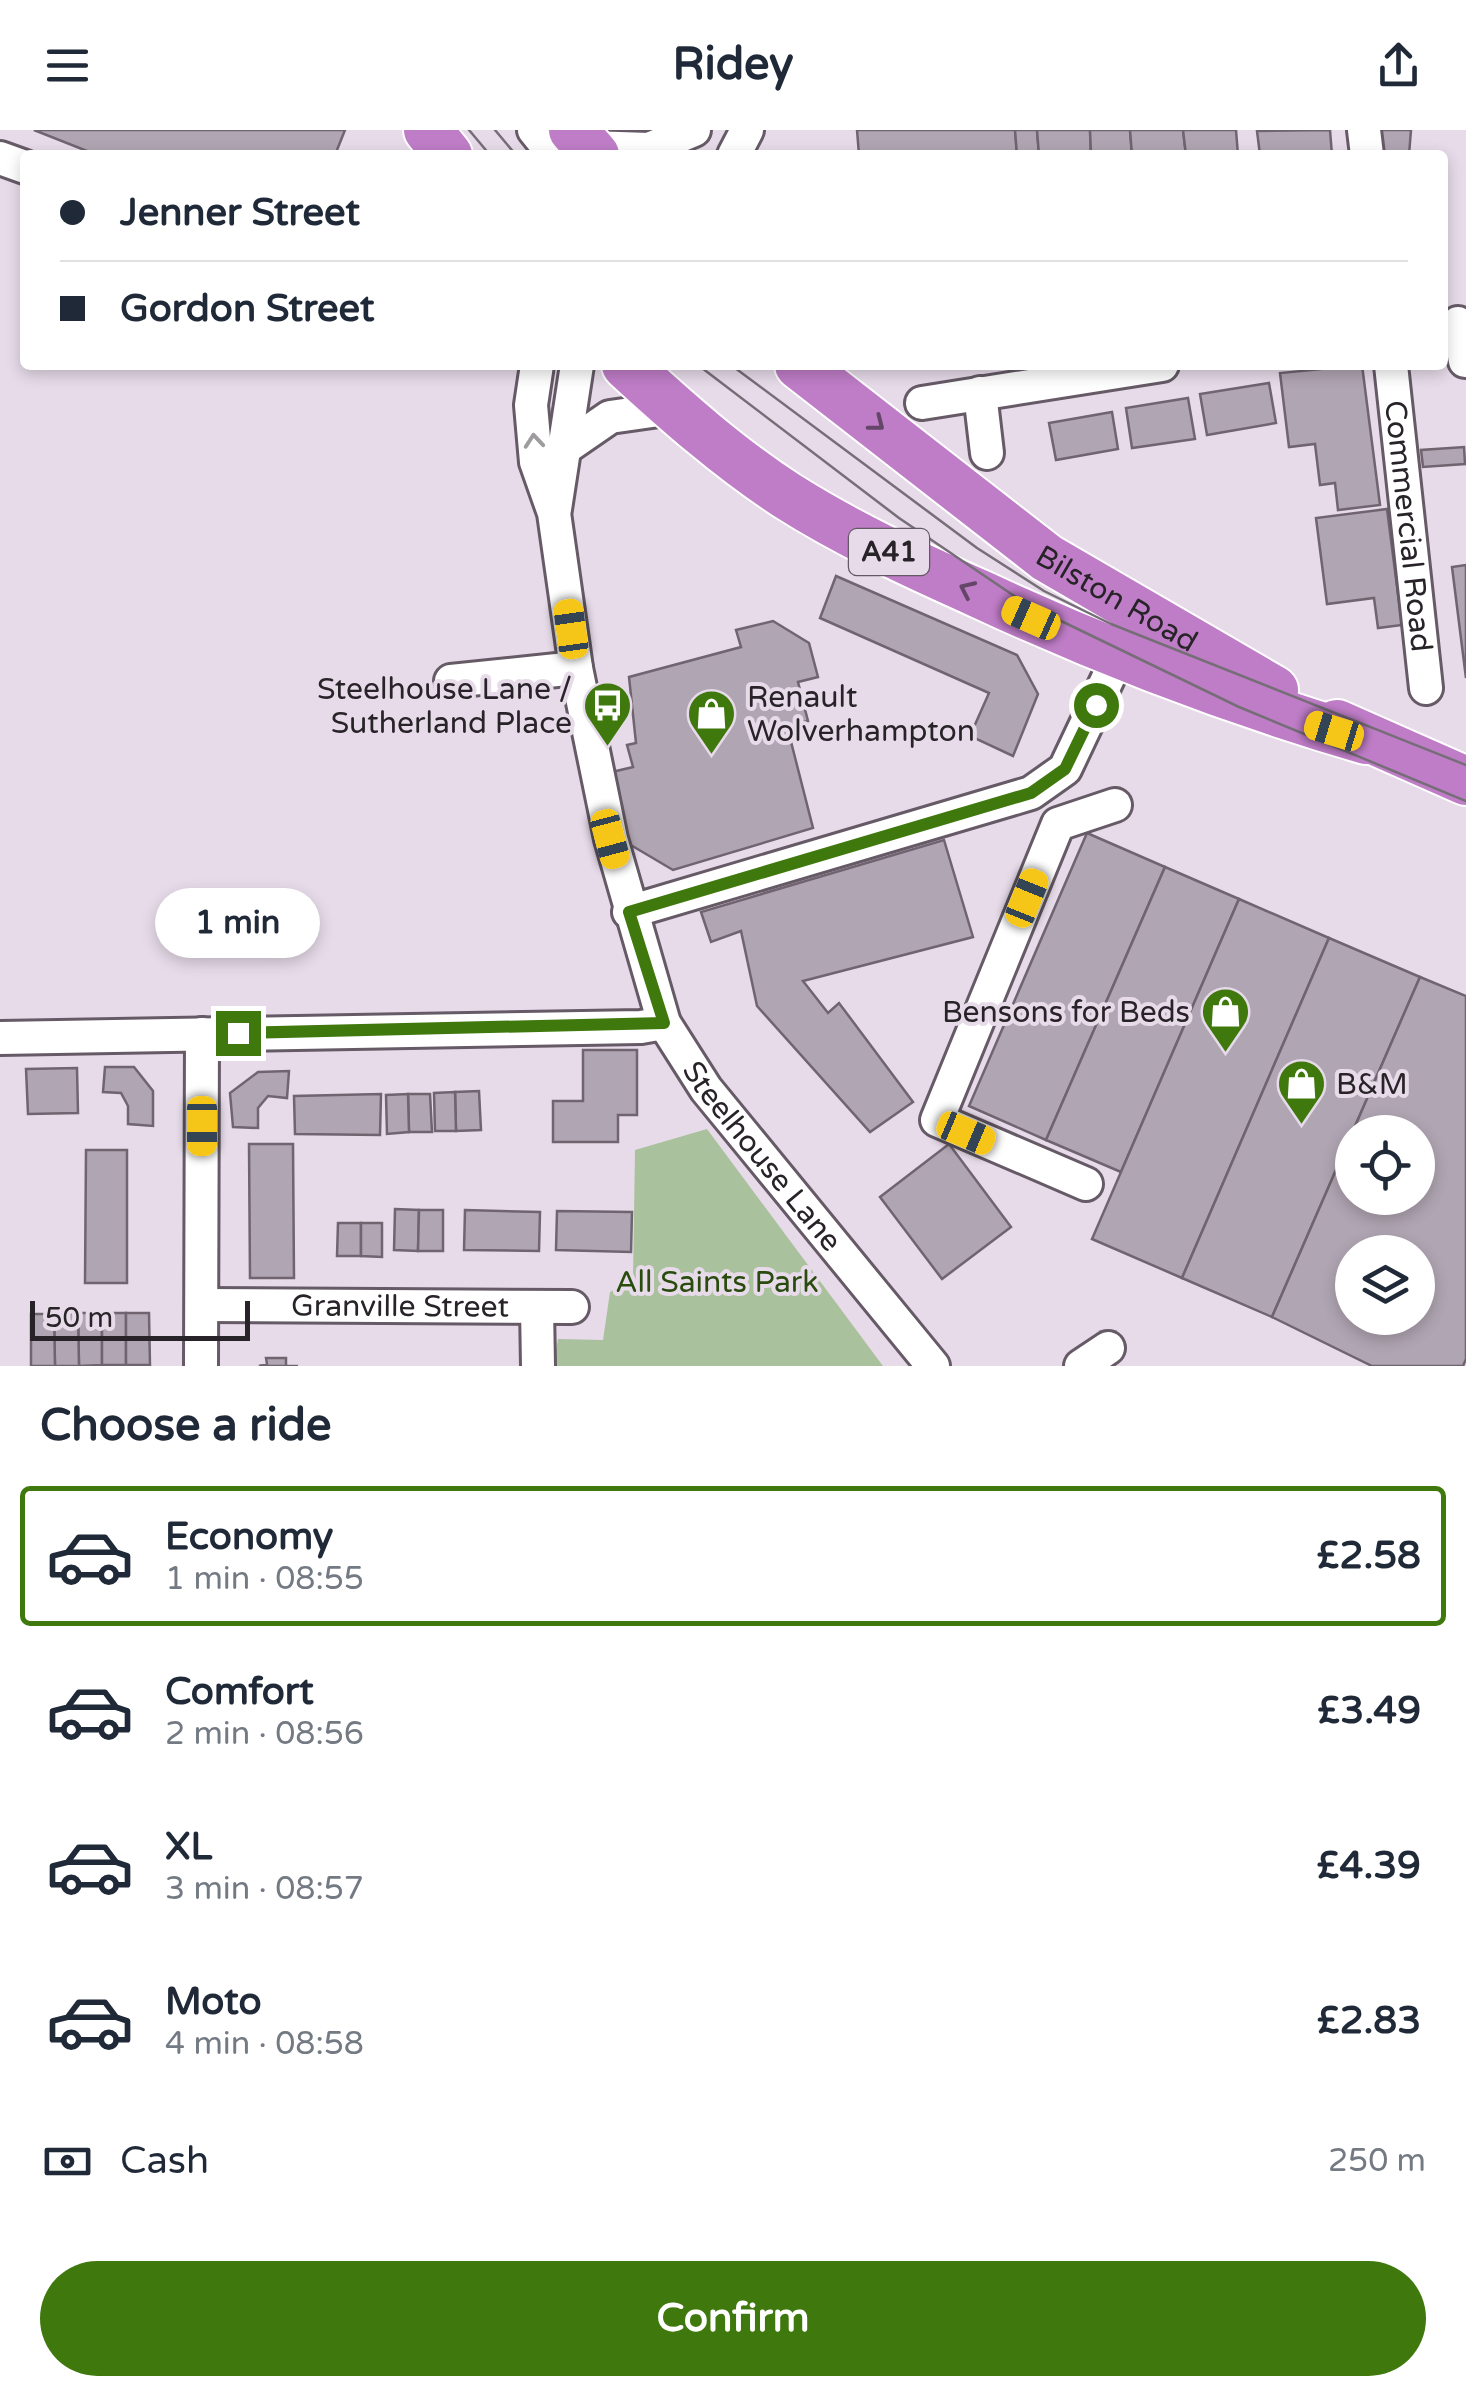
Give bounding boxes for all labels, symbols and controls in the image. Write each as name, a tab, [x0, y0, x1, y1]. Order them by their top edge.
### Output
icon: menu	[40, 38, 95, 93]
text: Ridey	[672, 38, 794, 92]
icon: share	[1371, 38, 1426, 93]
text: Jenner Street	[120, 190, 360, 236]
text: Gordon Street	[120, 286, 375, 332]
street label: Commercial Road	[1376, 398, 1440, 654]
one-way arrow	[865, 412, 883, 430]
one-way arrow	[524, 432, 546, 448]
road number: A41	[849, 529, 929, 575]
street label: Bilston Road	[1029, 537, 1204, 660]
one-way arrow	[959, 581, 977, 601]
car	[997, 592, 1065, 644]
car	[552, 597, 590, 661]
place label: Steelhouse Lane / Sutherland Place	[317, 671, 572, 742]
place label: Renault Wolverhampton	[747, 679, 975, 750]
bus stop icon: Steelhouse Lane / Sutherland Place	[581, 680, 633, 748]
route start	[1074, 683, 1119, 728]
shop icon: Renault Wolverhampton	[686, 688, 738, 756]
car	[1301, 708, 1367, 754]
car	[588, 806, 632, 872]
car	[1002, 865, 1052, 931]
callout: 1 min	[156, 888, 320, 958]
text: 1 min	[195, 904, 280, 942]
shop icon: Bensons for Beds	[1199, 986, 1251, 1054]
place label: Bensons for Beds	[942, 994, 1190, 1031]
route end	[216, 1011, 261, 1056]
street label: Steelhouse Lane	[675, 1054, 850, 1259]
shop icon: B&M	[1275, 1058, 1327, 1126]
place label: B&M	[1336, 1066, 1408, 1103]
car	[187, 1096, 217, 1156]
car	[933, 1107, 999, 1159]
map controls	[1335, 1115, 1435, 1335]
button: locate	[1335, 1115, 1435, 1215]
button: layers	[1335, 1235, 1435, 1335]
park label: All Saints Park	[615, 1264, 819, 1301]
street label: Granville Street	[291, 1287, 509, 1325]
scale bar	[30, 1296, 250, 1340]
text: 50 m	[45, 1301, 113, 1335]
text: Choose a ride	[40, 1399, 331, 1453]
icon: car	[45, 1511, 135, 1601]
text: Economy	[165, 1514, 333, 1560]
text: £2.58	[1317, 1533, 1421, 1579]
text: 1 min · 08:55	[165, 1560, 364, 1598]
icon: car	[45, 1666, 135, 1756]
text: Comfort	[165, 1669, 314, 1715]
text: £3.49	[1317, 1688, 1421, 1734]
text: 2 min · 08:56	[165, 1715, 364, 1753]
icon: car	[45, 1821, 135, 1911]
text: XL	[165, 1824, 212, 1870]
text: £4.39	[1317, 1843, 1421, 1889]
text: 3 min · 08:57	[165, 1870, 364, 1908]
icon: car	[45, 1976, 135, 2066]
text: Moto	[165, 1979, 261, 2025]
text: £2.83	[1317, 1998, 1421, 2044]
text: 4 min · 08:58	[165, 2025, 364, 2063]
icon: cash	[40, 2134, 95, 2189]
text: Cash	[120, 2138, 209, 2184]
text: 250 m	[1328, 2142, 1426, 2180]
button: Confirm	[40, 2261, 1426, 2376]

